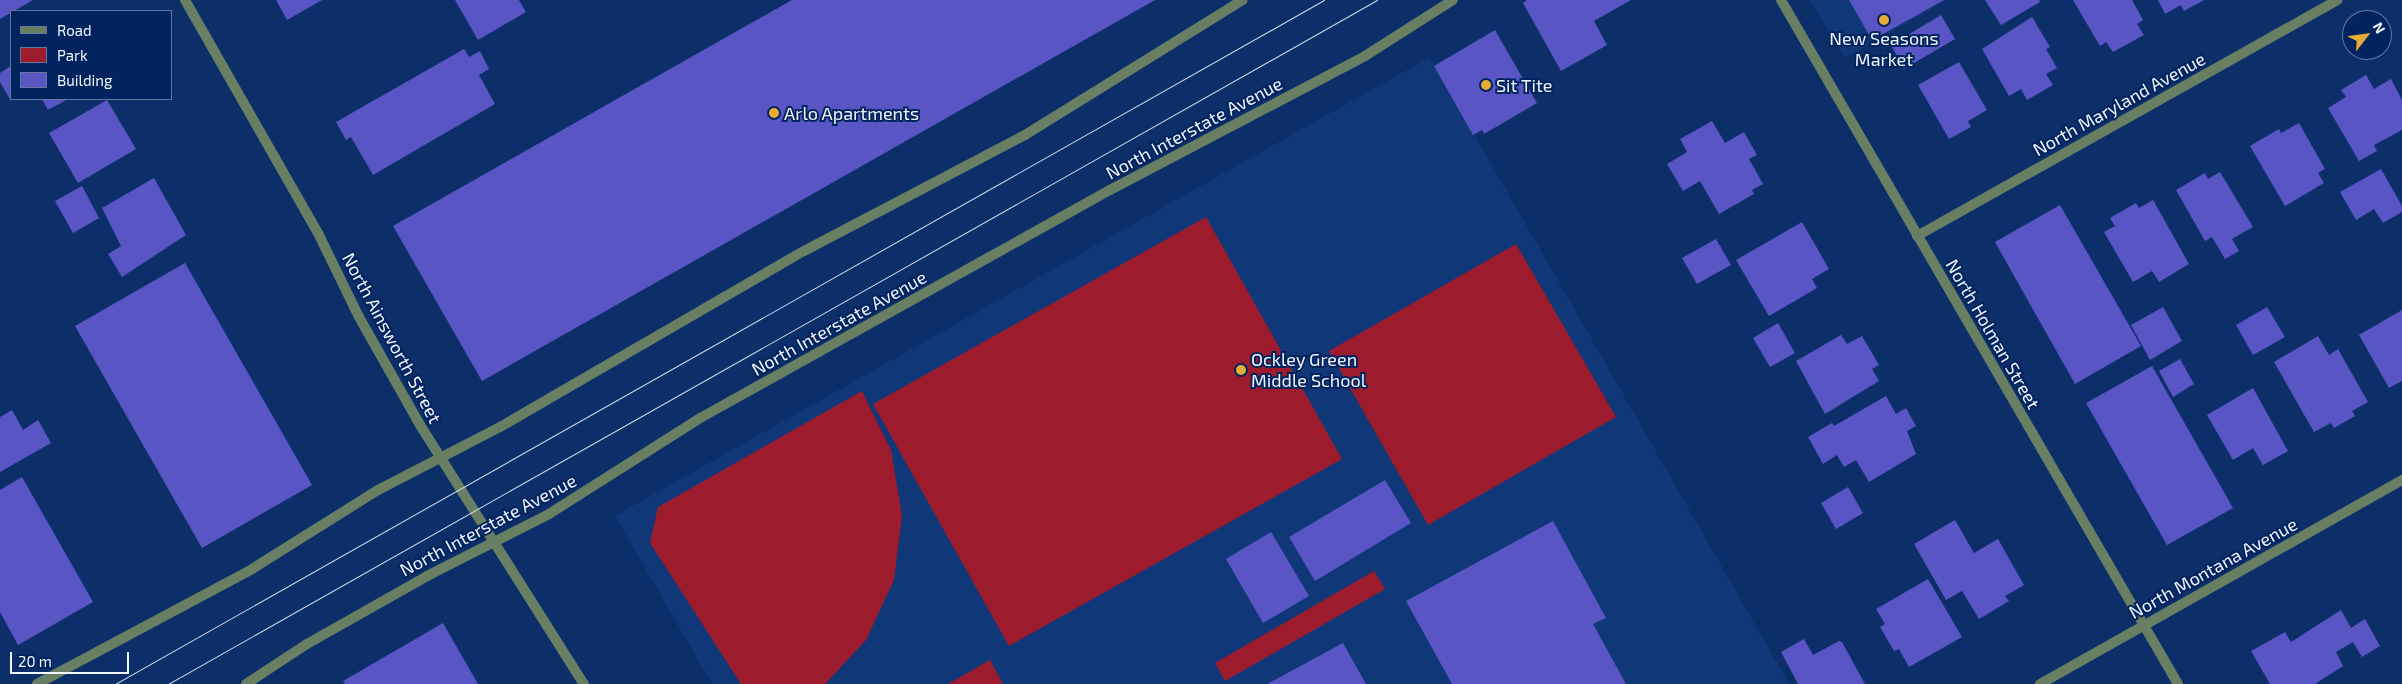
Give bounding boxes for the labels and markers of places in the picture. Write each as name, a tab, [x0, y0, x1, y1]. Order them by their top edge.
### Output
marker: New Seasons Market	[1878, 14, 1890, 26]
place label: New Seasons Market	[1829, 28, 1939, 70]
place label: Sit Tite	[1496, 74, 1553, 96]
marker: Sit Tite	[1480, 79, 1492, 91]
place label: Arlo Apartments	[784, 102, 919, 124]
marker: Arlo Apartments	[768, 107, 780, 119]
place label: Ockley Green Middle School	[1251, 349, 1366, 392]
marker: Ockley Green Middle School	[1235, 364, 1247, 376]

